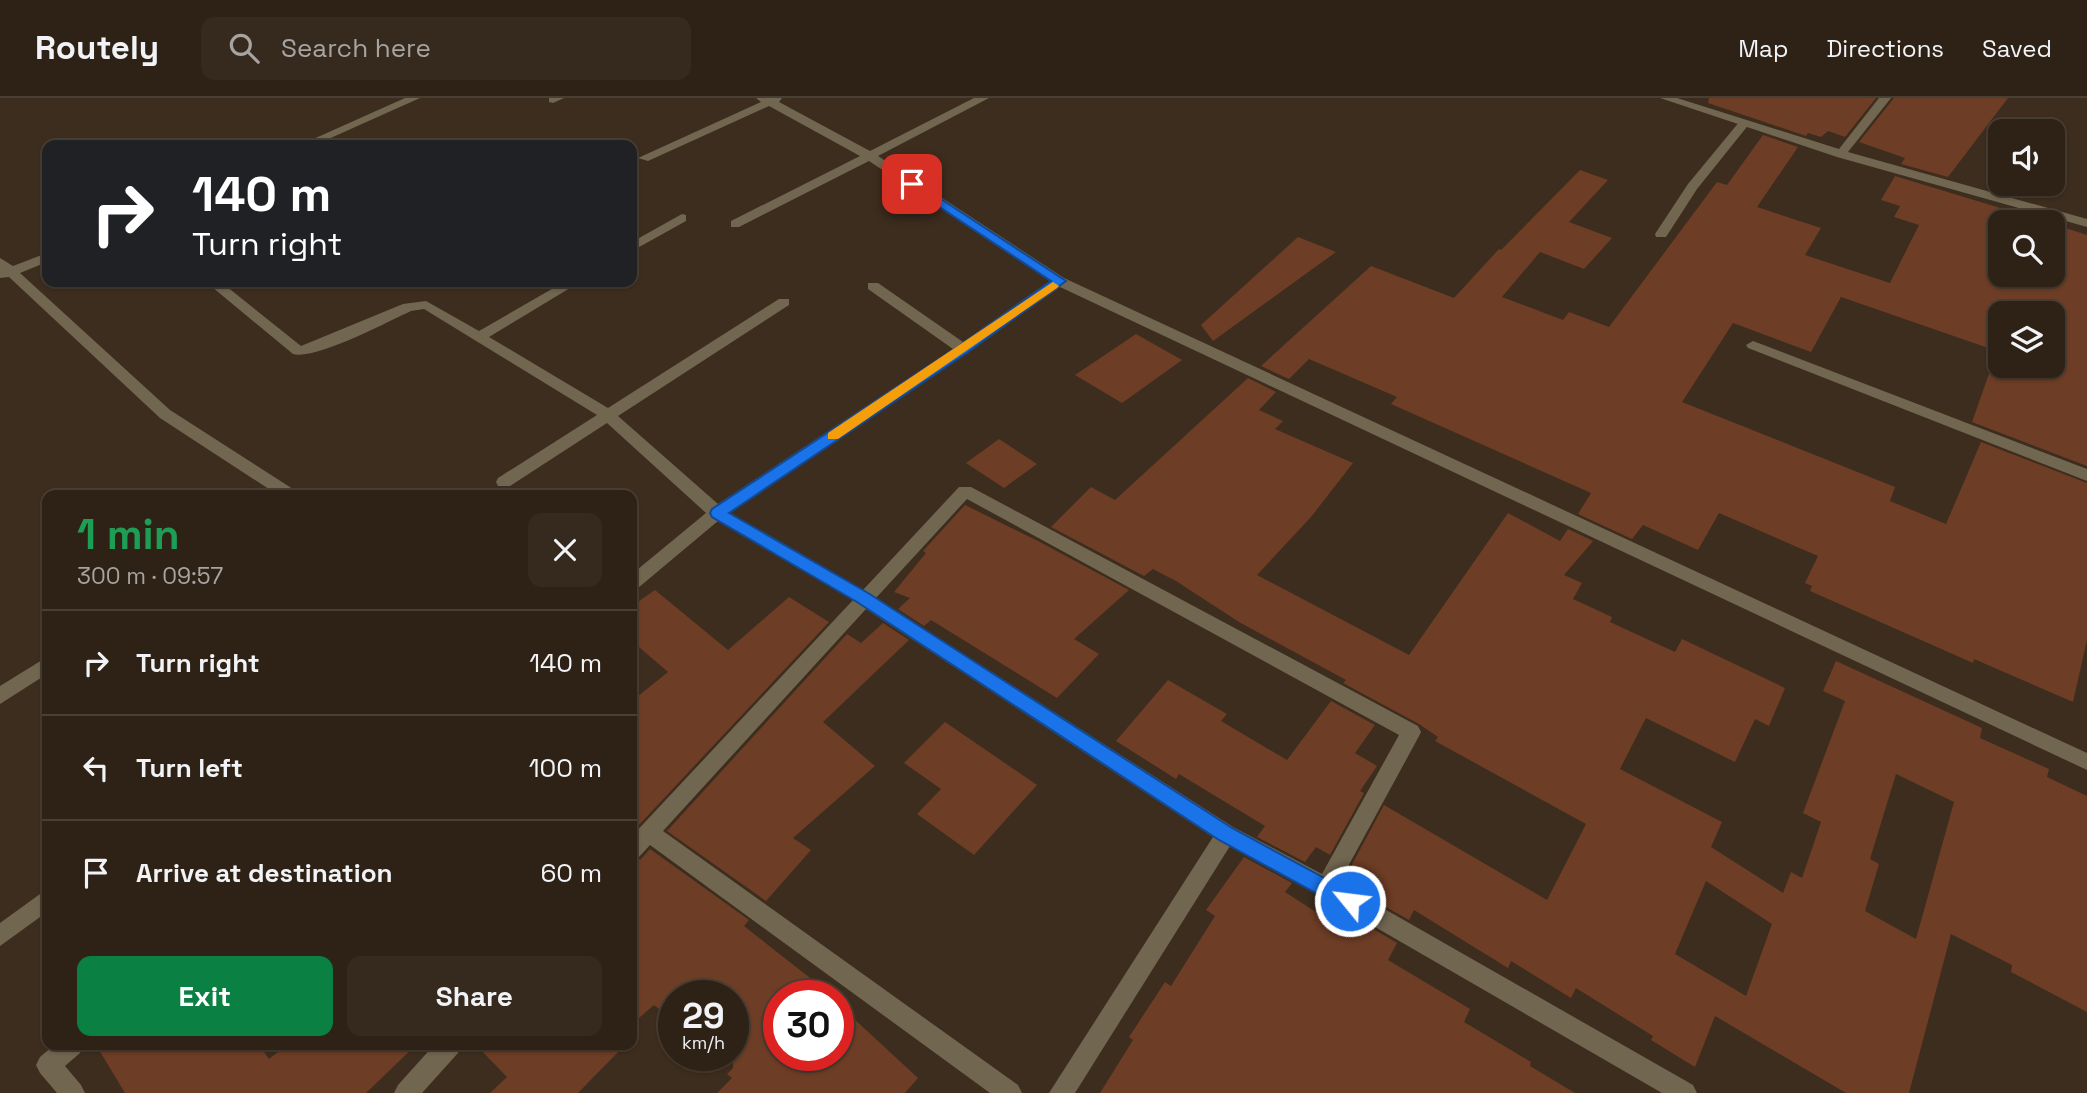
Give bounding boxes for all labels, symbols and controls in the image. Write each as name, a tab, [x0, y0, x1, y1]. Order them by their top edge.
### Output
search box	[201, 17, 691, 80]
text: Routely	[35, 27, 159, 69]
icon: search	[225, 29, 263, 67]
text: Search here	[281, 31, 431, 65]
text: Map	[1738, 33, 1788, 64]
text: Directions	[1826, 33, 1944, 64]
text: Saved	[1982, 33, 2052, 64]
map controls	[1988, 119, 2065, 378]
button: sound	[1988, 119, 2065, 196]
pin	[882, 154, 942, 214]
text: 140 m	[192, 163, 331, 225]
icon: arrive	[893, 165, 931, 203]
icon: right	[77, 168, 168, 259]
button: search	[1988, 210, 2065, 287]
text: Turn right	[192, 224, 342, 264]
button: layers	[1988, 301, 2065, 378]
text: 1 min	[77, 508, 180, 561]
button: close	[528, 513, 602, 587]
text: 300 m · 09:57	[77, 561, 223, 591]
icon: right	[77, 644, 115, 682]
text: Turn right	[136, 646, 260, 680]
text: 140 m	[529, 646, 602, 680]
icon: left	[77, 749, 115, 787]
text: Turn left	[136, 751, 243, 785]
text: 100 m	[529, 751, 602, 785]
icon: arrive	[77, 854, 115, 892]
text: Arrive at destination	[136, 856, 393, 890]
text: 60 m	[540, 856, 602, 890]
position arrow	[1313, 864, 1387, 938]
button: Exit	[77, 956, 333, 1036]
button: Share	[347, 956, 602, 1036]
speed limit sign: 30	[763, 980, 854, 1071]
text: 29	[682, 994, 725, 1038]
text: km/h	[682, 1031, 725, 1054]

